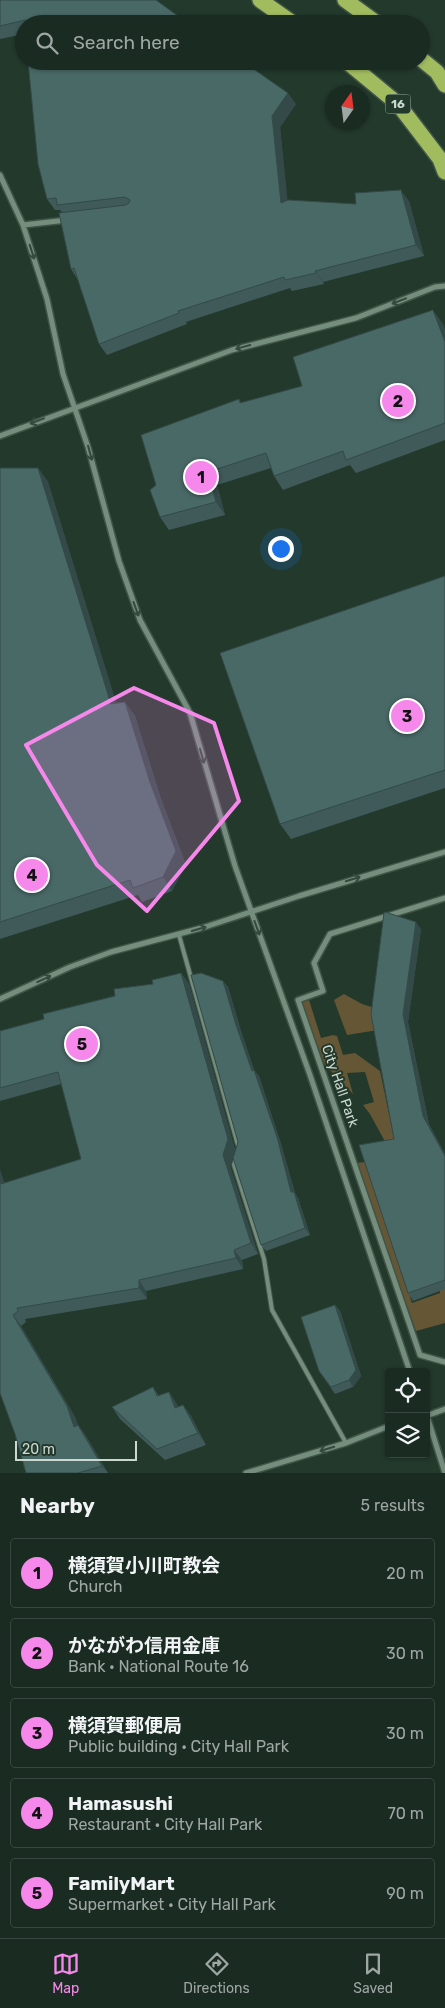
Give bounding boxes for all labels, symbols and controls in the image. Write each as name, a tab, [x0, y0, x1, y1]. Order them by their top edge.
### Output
search box	[15, 15, 430, 70]
icon: search	[33, 29, 61, 57]
text: Search here	[73, 31, 180, 54]
north arrow	[325, 85, 370, 130]
road number: 16	[386, 95, 410, 114]
one-way arrow	[28, 244, 37, 260]
one-way arrow	[392, 297, 407, 306]
one-way arrow	[236, 343, 252, 352]
pin: 2	[382, 382, 414, 420]
one-way arrow	[30, 417, 46, 426]
one-way arrow	[86, 445, 95, 461]
pin: 1	[185, 458, 217, 496]
your location	[268, 536, 294, 562]
one-way arrow	[132, 601, 141, 616]
pin: 3	[391, 697, 423, 735]
one-way arrow	[198, 748, 208, 764]
pin: 4	[16, 856, 48, 894]
one-way arrow	[345, 874, 361, 884]
one-way arrow	[253, 920, 262, 935]
one-way arrow	[190, 924, 206, 934]
one-way arrow	[36, 973, 51, 983]
pin: 5	[66, 1025, 98, 1063]
street label: City Hall Park	[318, 1043, 362, 1130]
map controls	[385, 1368, 430, 1458]
button: locate	[385, 1368, 430, 1413]
button: layers	[385, 1413, 430, 1458]
scale bar	[15, 1438, 138, 1461]
text: 20 m	[22, 1441, 55, 1458]
one-way arrow	[319, 1444, 335, 1454]
text: Nearby	[20, 1493, 95, 1518]
text: 5 results	[361, 1496, 425, 1515]
text: 横須賀小川町教会	[68, 1554, 220, 1577]
text: 1	[33, 1564, 41, 1583]
text: 20 m	[386, 1564, 424, 1583]
text: Church	[68, 1577, 123, 1596]
text: かながわ信用金庫	[68, 1634, 220, 1657]
text: 2	[32, 1644, 42, 1663]
text: 30 m	[386, 1644, 424, 1663]
text: Bank · National Route 16	[68, 1657, 249, 1676]
text: 横須賀郵便局	[68, 1714, 182, 1737]
text: 3	[32, 1724, 42, 1743]
text: 30 m	[386, 1724, 424, 1743]
text: Public building · City Hall Park	[68, 1737, 289, 1756]
text: Hamasushi	[68, 1792, 173, 1815]
text: 4	[32, 1804, 42, 1823]
text: 70 m	[387, 1804, 424, 1823]
text: Restaurant · City Hall Park	[68, 1815, 262, 1834]
text: FamilyMart	[68, 1872, 175, 1895]
text: 5	[32, 1884, 42, 1903]
text: 90 m	[386, 1884, 424, 1903]
text: Supermarket · City Hall Park	[68, 1895, 276, 1914]
tab: Map	[52, 1950, 80, 1997]
tab: Directions	[183, 1950, 250, 1997]
tab: Saved	[353, 1950, 393, 1997]

